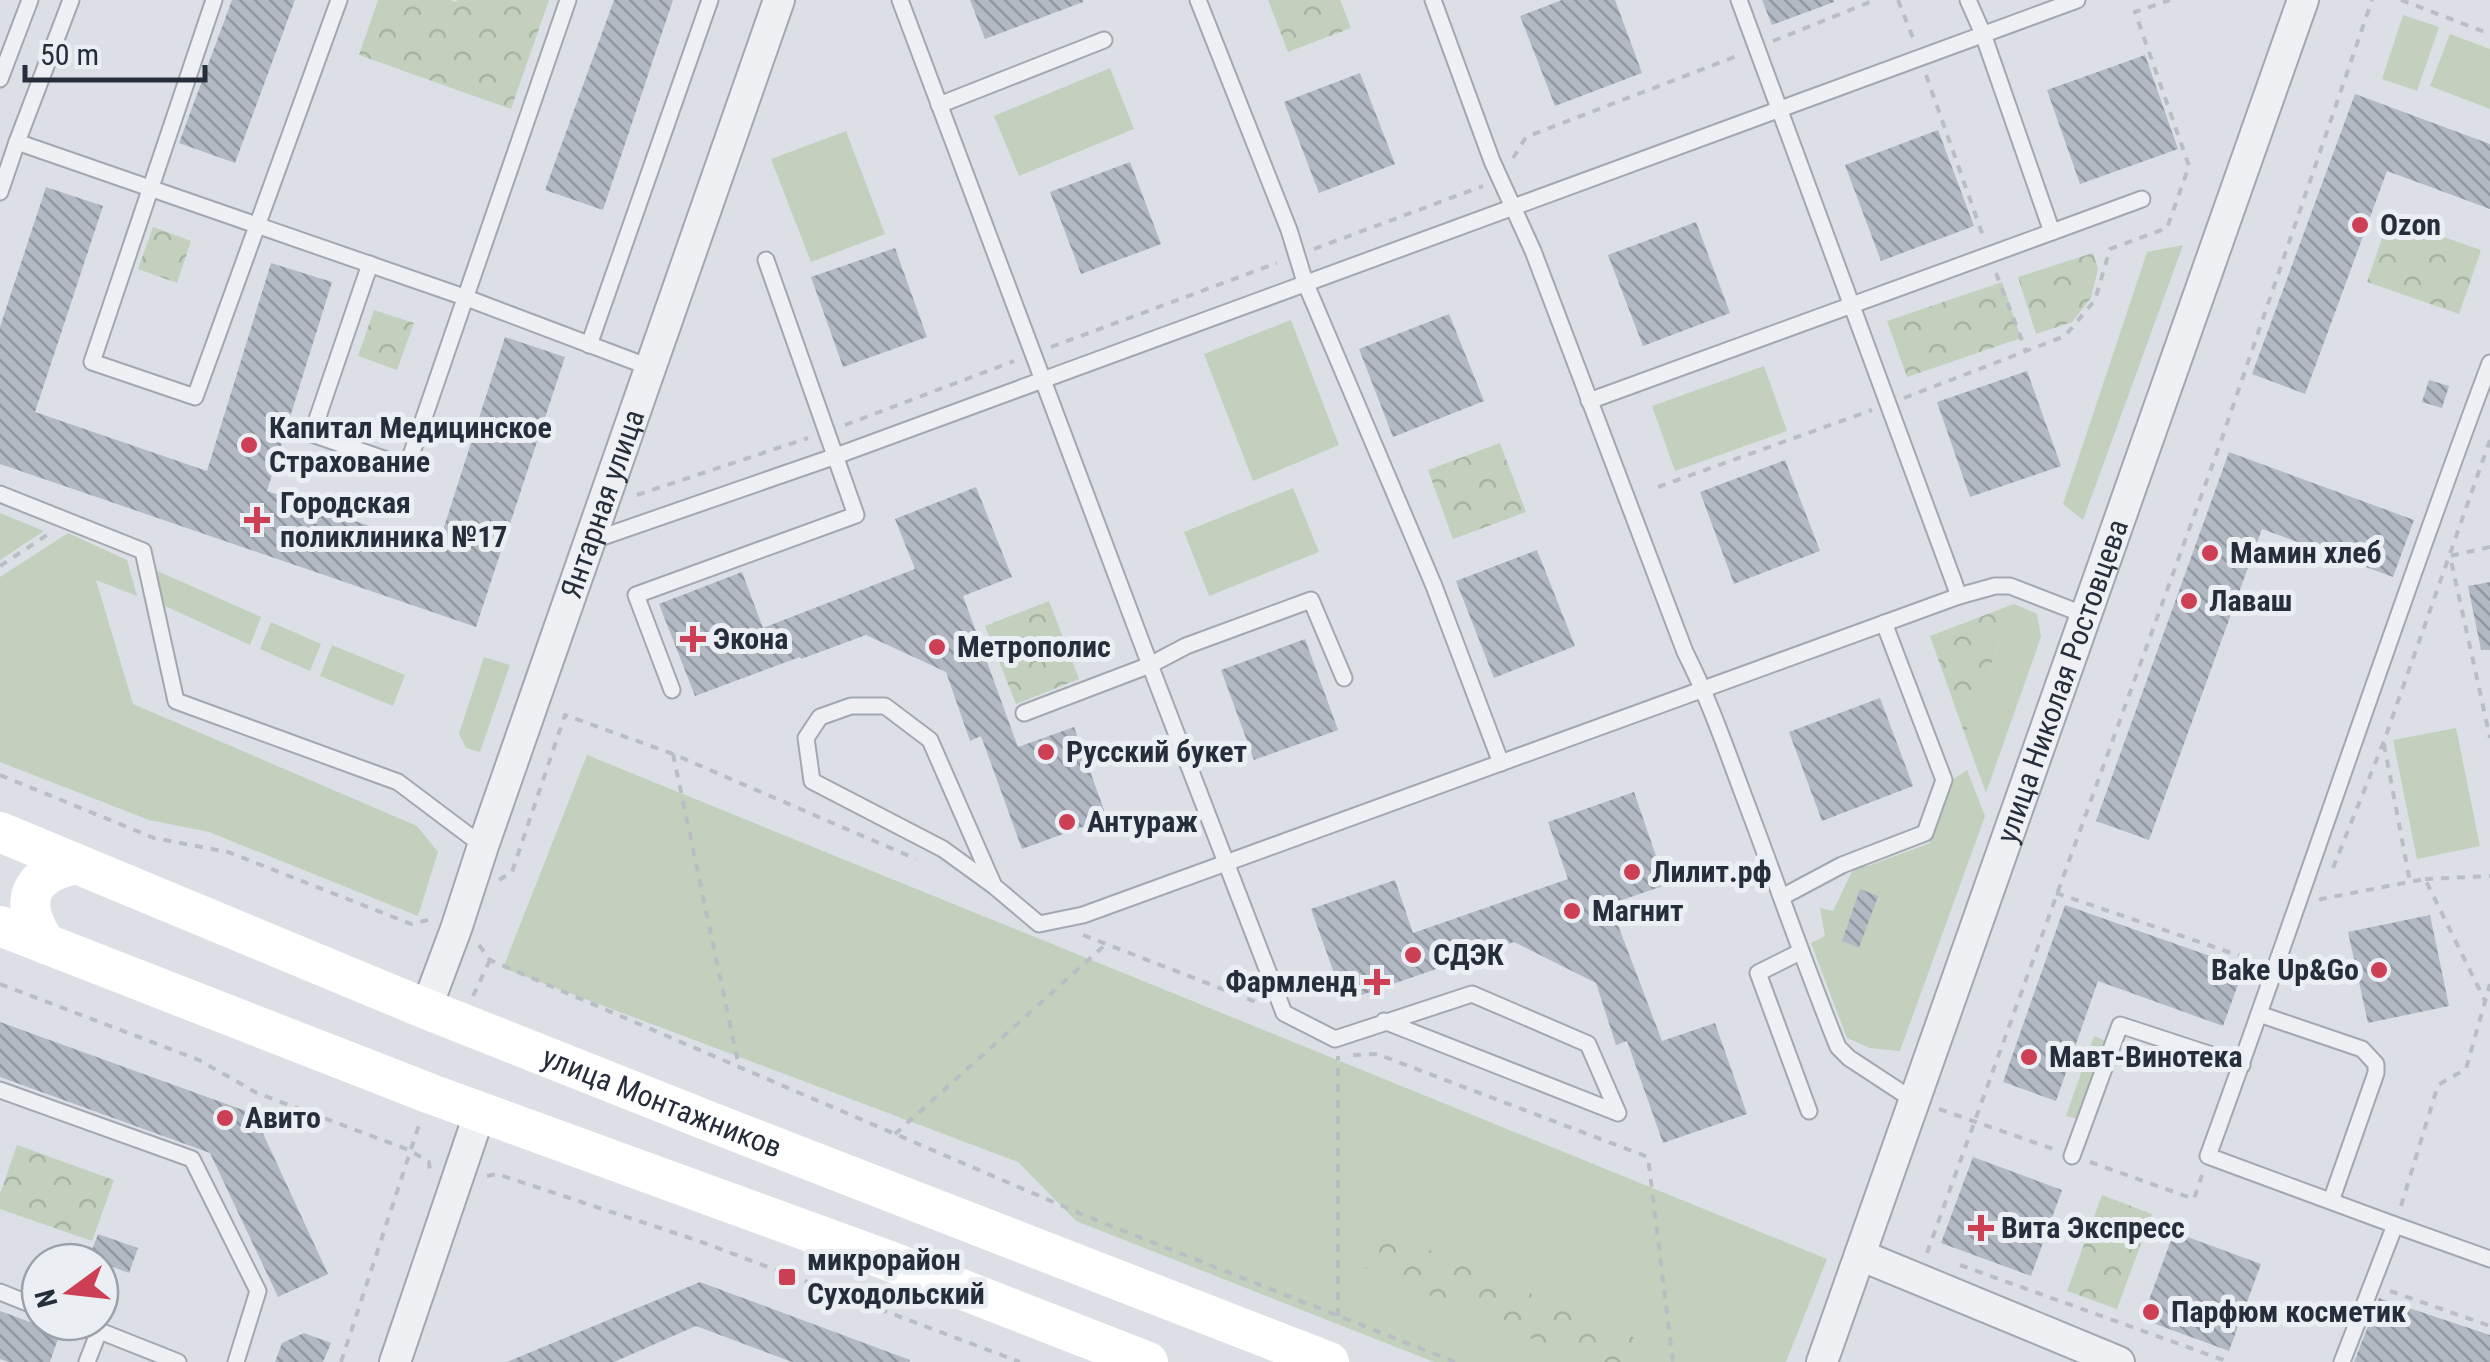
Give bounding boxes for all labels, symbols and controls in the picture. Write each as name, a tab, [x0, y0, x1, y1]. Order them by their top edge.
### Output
scale bar	[25, 20, 205, 82]
text: 50 m	[40, 37, 99, 72]
place label: Ozon	[2380, 207, 2441, 242]
marker: Ozon	[2349, 214, 2371, 236]
street label: Янтарная улица	[553, 405, 651, 603]
place label: Капитал Медицинское Страхование	[269, 410, 552, 479]
marker: Капитал Медицинское Страхование	[238, 434, 260, 456]
place label: Городская поликлиника №17	[280, 485, 507, 554]
marker: Городская поликлиника №17	[244, 507, 270, 533]
street label: улица Николая Ростовцева	[1989, 515, 2135, 847]
place label: Мамин хлеб	[2230, 535, 2382, 570]
marker: Мамин хлеб	[2199, 542, 2221, 564]
place label: Лаваш	[2209, 583, 2292, 618]
marker: Лаваш	[2178, 590, 2200, 612]
place label: Экона	[713, 621, 788, 656]
marker: Экона	[682, 628, 704, 650]
place label: Метрополис	[957, 629, 1111, 664]
marker: Метрополис	[926, 636, 948, 658]
place label: Русский букет	[1066, 734, 1247, 769]
marker: Русский букет	[1035, 741, 1057, 763]
place label: Антураж	[1087, 804, 1198, 839]
marker: Антураж	[1056, 811, 1078, 833]
place label: Лилит.рф	[1652, 854, 1772, 889]
marker: Лилит.рф	[1621, 861, 1643, 883]
place label: Магнит	[1592, 893, 1684, 928]
marker: Магнит	[1561, 900, 1583, 922]
place label: СДЭК	[1433, 937, 1505, 972]
marker: СДЭК	[1402, 944, 1424, 966]
place label: Bake Up&Go	[2211, 952, 2359, 987]
marker: Bake Up&Go	[2368, 959, 2390, 981]
place label: Фармленд	[1225, 964, 1357, 999]
marker: Фармленд	[1366, 971, 1388, 993]
street label: улица Монтажников	[537, 1039, 787, 1165]
place label: Мавт-Винотека	[2049, 1039, 2243, 1074]
marker: Мавт-Винотека	[2018, 1046, 2040, 1068]
place label: Авито	[245, 1100, 321, 1135]
marker: Авито	[214, 1107, 236, 1129]
place label: Вита Экспресс	[2001, 1210, 2185, 1245]
marker: Вита Экспресс	[1970, 1217, 1992, 1239]
north arrow	[20, 1242, 120, 1342]
place label: микрорайон Суходольский	[807, 1242, 985, 1311]
marker: микрорайон Суходольский	[776, 1266, 798, 1288]
text: N	[28, 1286, 64, 1311]
place label: Парфюм косметик	[2171, 1294, 2406, 1329]
marker: Парфюм косметик	[2140, 1301, 2162, 1323]

